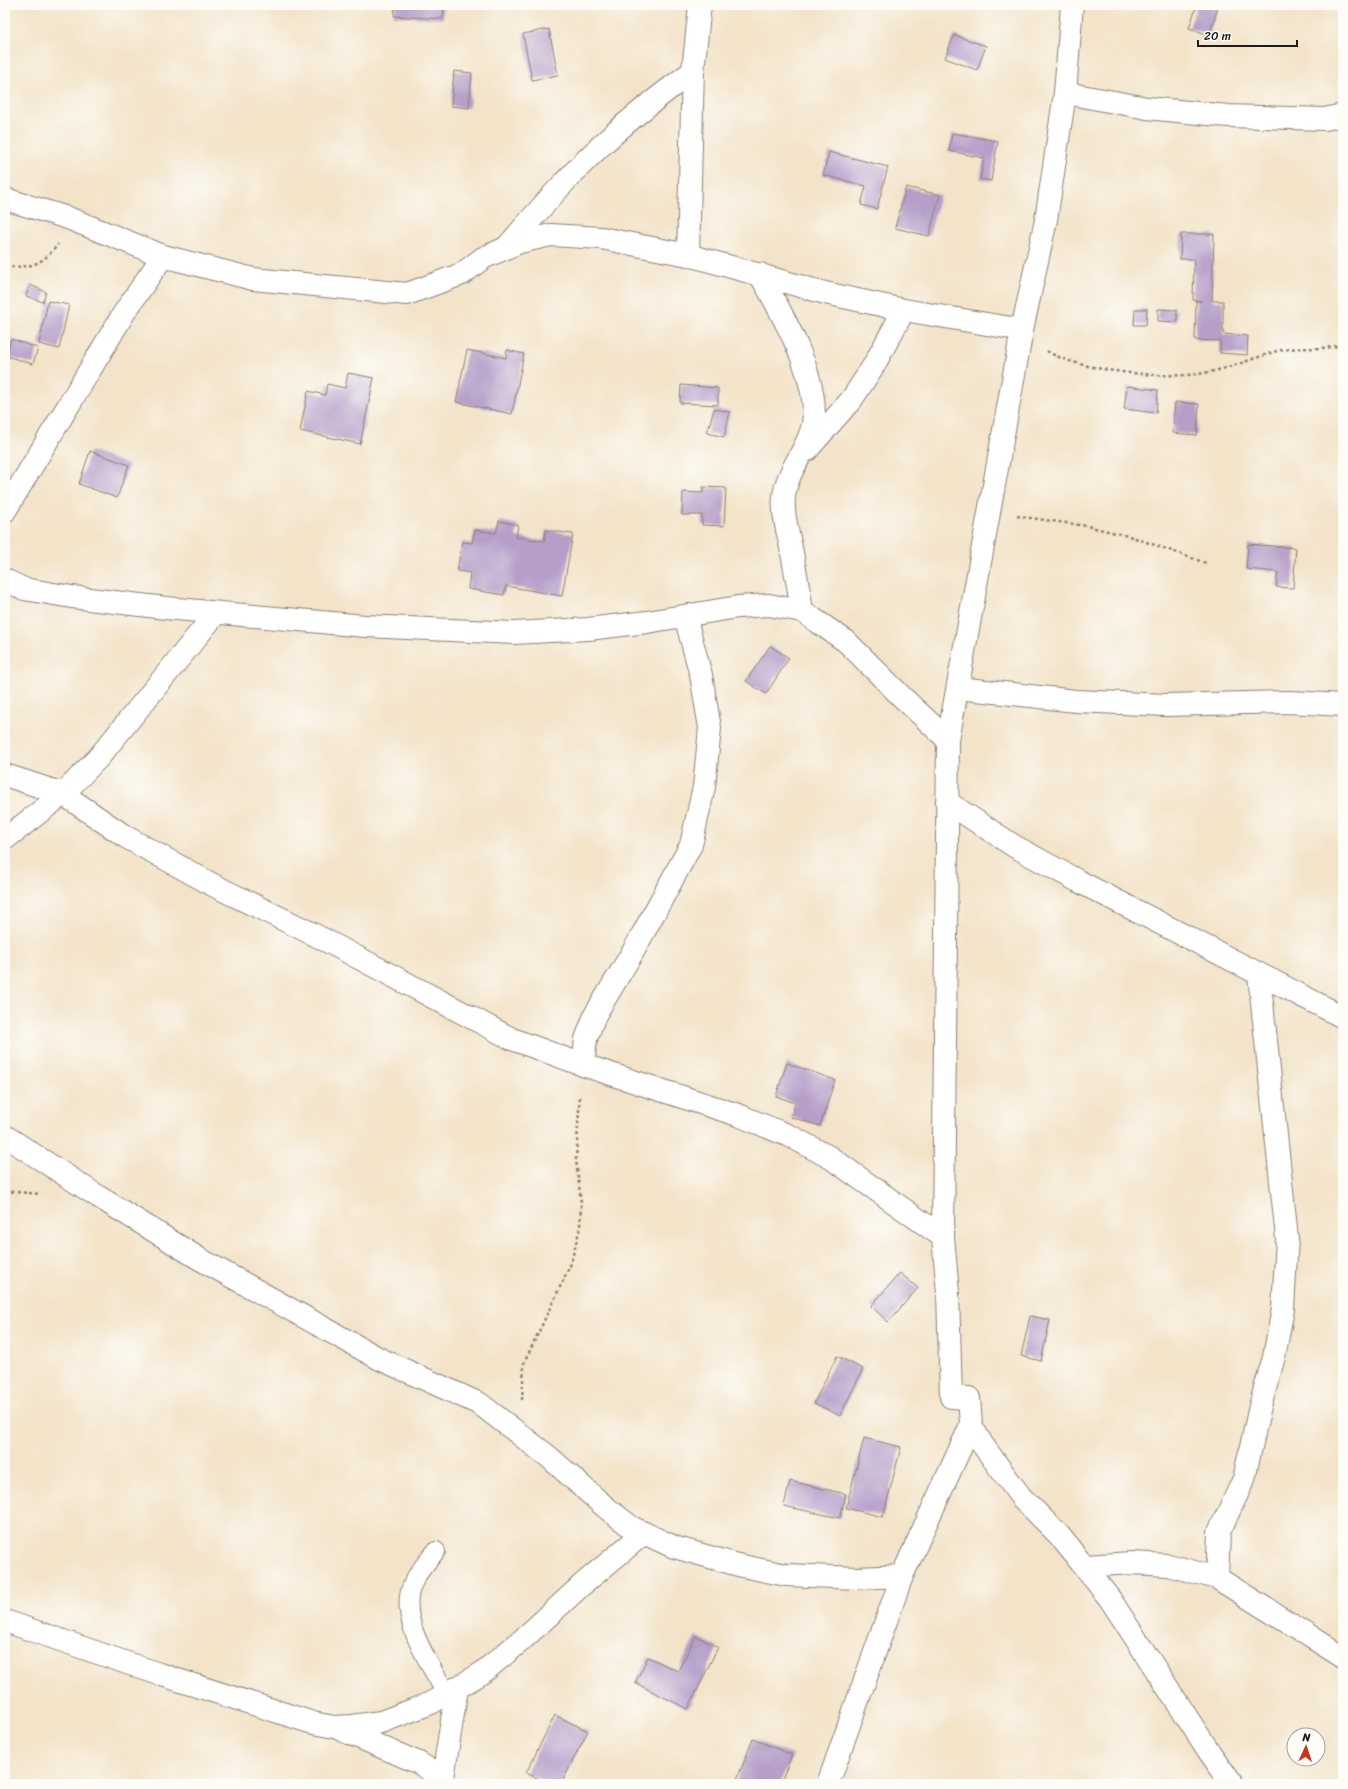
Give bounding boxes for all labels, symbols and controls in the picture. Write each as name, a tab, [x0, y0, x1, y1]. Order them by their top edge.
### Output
scale bar	[1198, 22, 1297, 48]
text: 20 m	[1204, 25, 1231, 47]
north arrow	[1286, 1727, 1326, 1767]
text: N	[1301, 1728, 1311, 1747]

